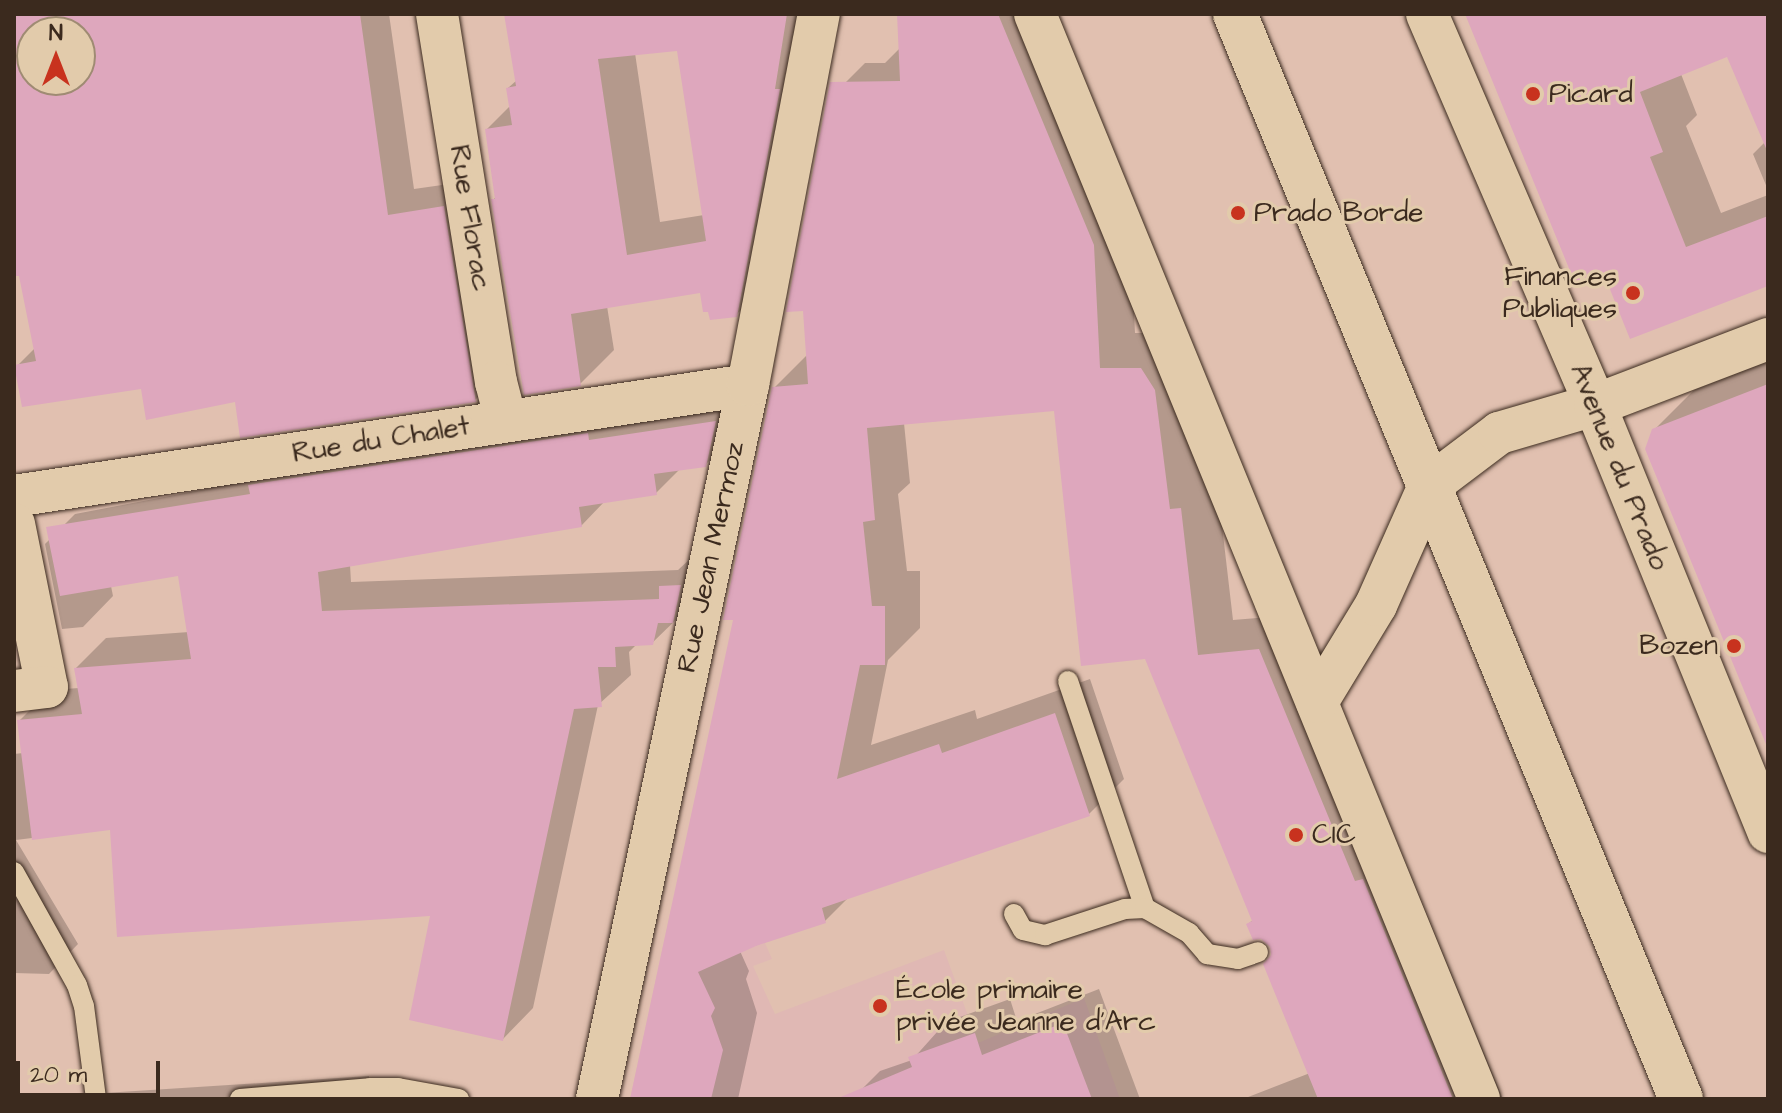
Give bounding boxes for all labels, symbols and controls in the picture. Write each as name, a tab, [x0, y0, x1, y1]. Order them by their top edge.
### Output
north arrow	[16, 16, 96, 96]
text: N	[49, 18, 63, 49]
place label: Picard	[1549, 77, 1633, 111]
marker: Picard	[1524, 85, 1542, 103]
street label: Rue Florac	[442, 143, 498, 293]
place label: Prado Borde	[1254, 196, 1423, 230]
marker: Prado Borde	[1229, 204, 1247, 222]
place label: Finances Publiques	[1503, 260, 1617, 326]
marker: Finances Publiques	[1624, 284, 1642, 302]
street label: Avenue du Prado	[1562, 359, 1676, 575]
street label: Rue du Chalet	[290, 409, 472, 471]
street label: Rue Jean Mermoz	[670, 439, 752, 675]
place label: Bozen	[1639, 629, 1718, 663]
marker: Bozen	[1725, 637, 1743, 655]
place label: CIC	[1312, 818, 1356, 852]
marker: CIC	[1287, 826, 1305, 844]
place label: École primaire privée Jeanne d'Arc	[896, 973, 1156, 1039]
marker: École primaire privée Jeanne d'Arc	[871, 997, 889, 1015]
scale bar	[20, 1045, 164, 1095]
text: 20 m	[30, 1058, 87, 1092]

